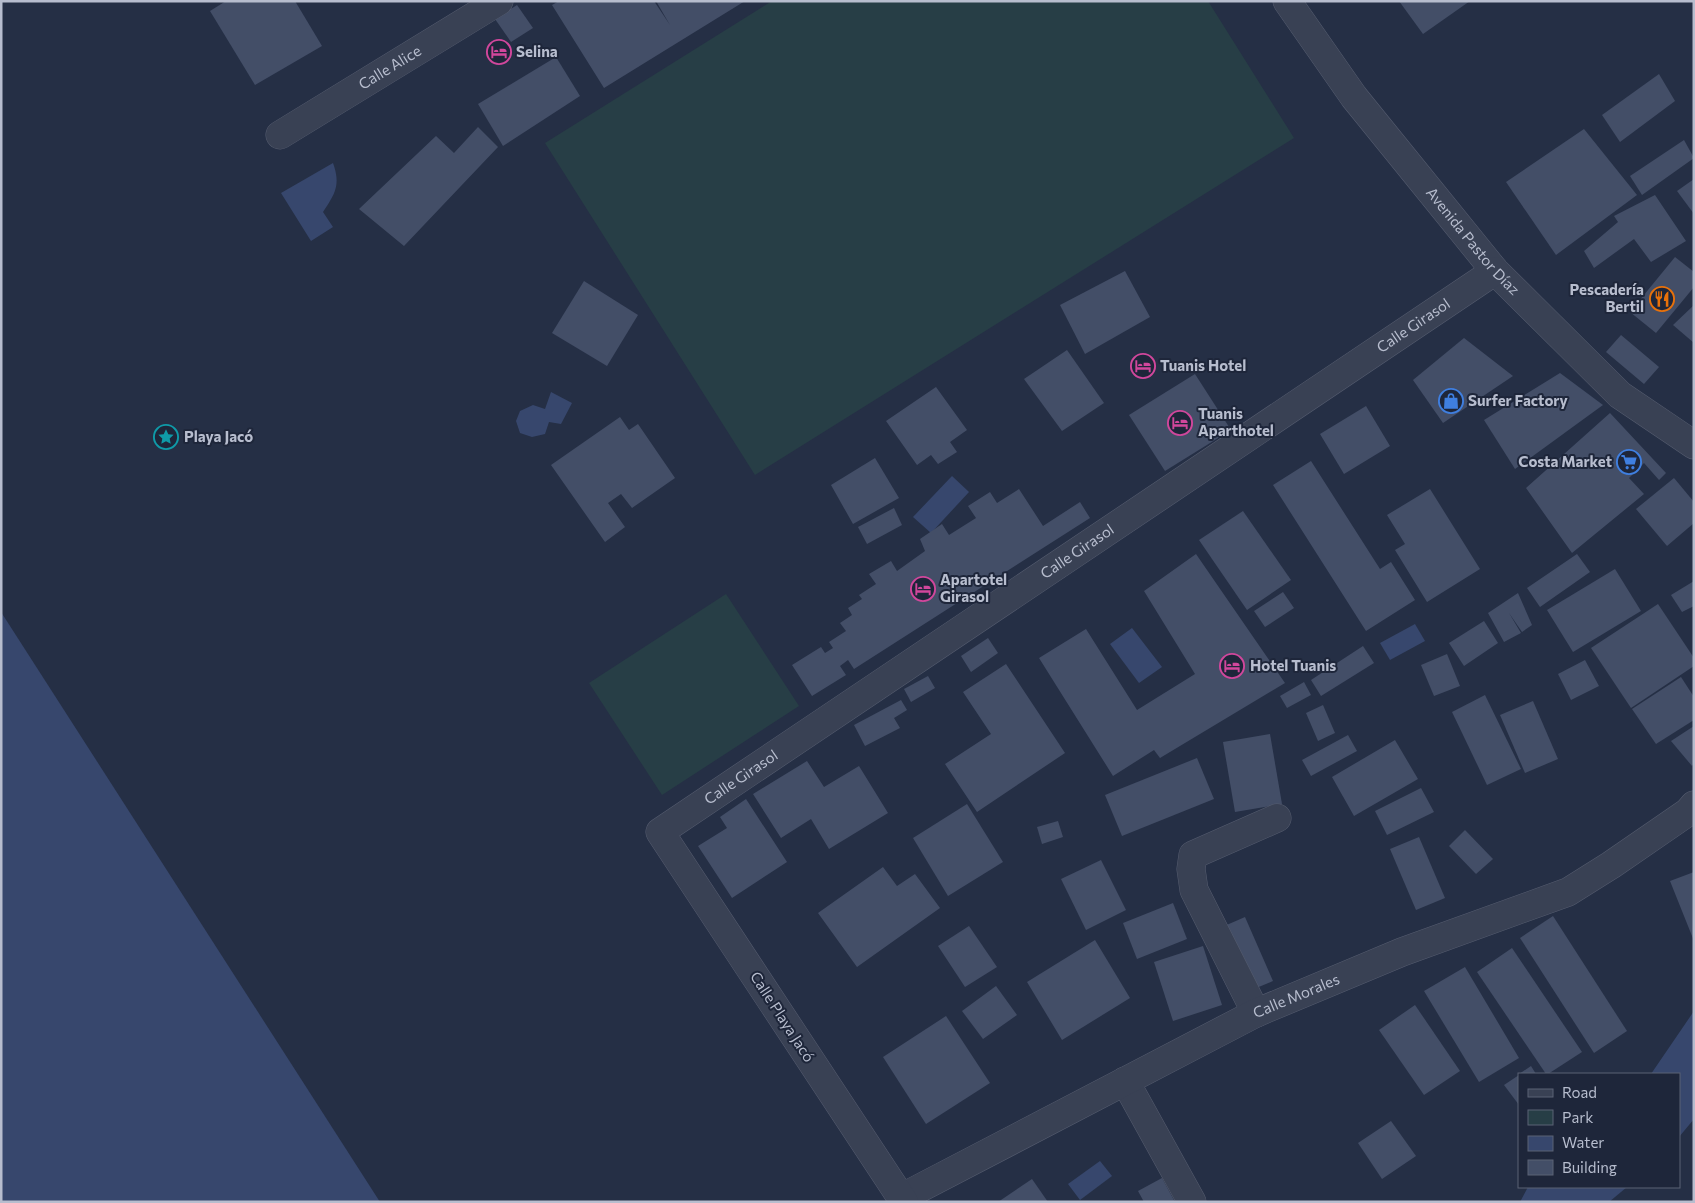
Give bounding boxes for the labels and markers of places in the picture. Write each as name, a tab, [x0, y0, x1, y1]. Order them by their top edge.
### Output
hotel icon: Selina	[486, 39, 512, 65]
place label: Selina	[516, 42, 558, 60]
place label: Pescadería Bertil	[1569, 280, 1644, 315]
restaurant icon: Pescadería Bertil	[1649, 286, 1675, 312]
hotel icon: Tuanis Hotel	[1130, 353, 1156, 379]
place label: Tuanis Hotel	[1160, 356, 1246, 374]
shop icon: Surfer Factory	[1438, 388, 1464, 414]
place label: Surfer Factory	[1468, 391, 1569, 409]
place label: Tuanis Aparthotel	[1198, 404, 1274, 439]
hotel icon: Tuanis Aparthotel	[1167, 410, 1193, 436]
place icon: Playa Jacó	[153, 424, 179, 450]
place label: Playa Jacó	[184, 427, 253, 445]
supermarket icon: Costa Market	[1616, 449, 1642, 475]
place label: Costa Market	[1518, 452, 1612, 470]
place label: Apartotel Girasol	[940, 570, 1007, 605]
hotel icon: Apartotel Girasol	[910, 576, 936, 602]
hotel icon: Hotel Tuanis	[1219, 653, 1245, 679]
place label: Hotel Tuanis	[1250, 656, 1336, 674]

